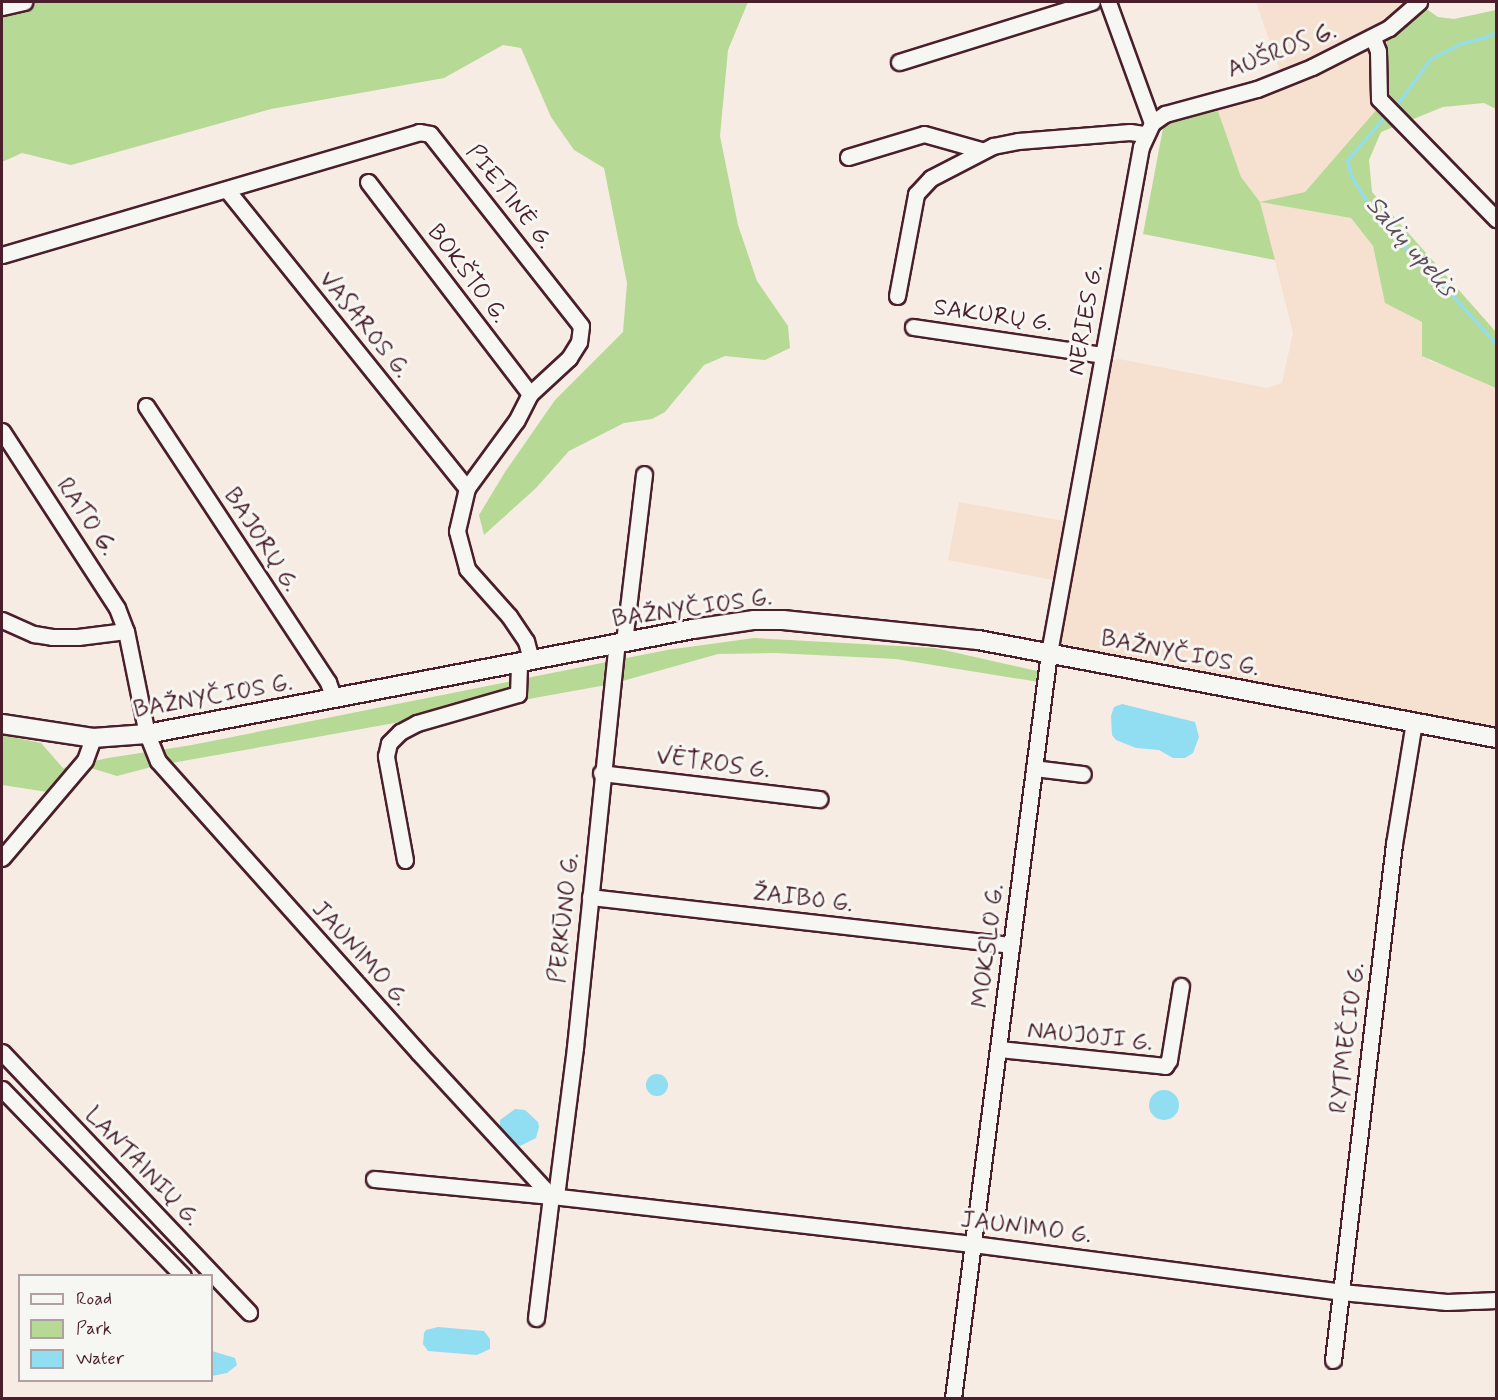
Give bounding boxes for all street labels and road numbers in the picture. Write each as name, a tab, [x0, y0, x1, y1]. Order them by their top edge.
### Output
street label: AUŠROS G.	[1224, 17, 1340, 85]
street label: PIETINĖ G.	[459, 139, 559, 255]
street label: BOKŠTO G.	[421, 219, 513, 329]
street label: NERIES G.	[1062, 262, 1110, 378]
street label: VASAROS G.	[312, 266, 416, 384]
street label: SAKURŲ G.	[932, 293, 1054, 339]
street label: RATO G.	[50, 473, 122, 561]
street label: BAJORŲ G.	[217, 483, 305, 597]
street label: BAŽNYČIOS G.	[610, 584, 774, 634]
street label: BAŽNYČIOS G.	[1098, 625, 1262, 683]
street label: BAŽNYČIOS G.	[131, 669, 295, 725]
street label: VĖTROS G.	[654, 743, 772, 785]
street label: PERKŪNO G.	[544, 851, 586, 985]
street label: ŽAIBO G.	[751, 879, 855, 919]
street label: MOKSLO G.	[967, 882, 1011, 1010]
street label: JAUNIMO G.	[305, 895, 415, 1013]
street label: RYTMEČIO G.	[1324, 961, 1372, 1115]
street label: NAUJOJI G.	[1026, 1016, 1154, 1058]
street label: LANTAINIŲ G.	[78, 1101, 206, 1233]
street label: JAUNIMO G.	[959, 1206, 1093, 1250]

